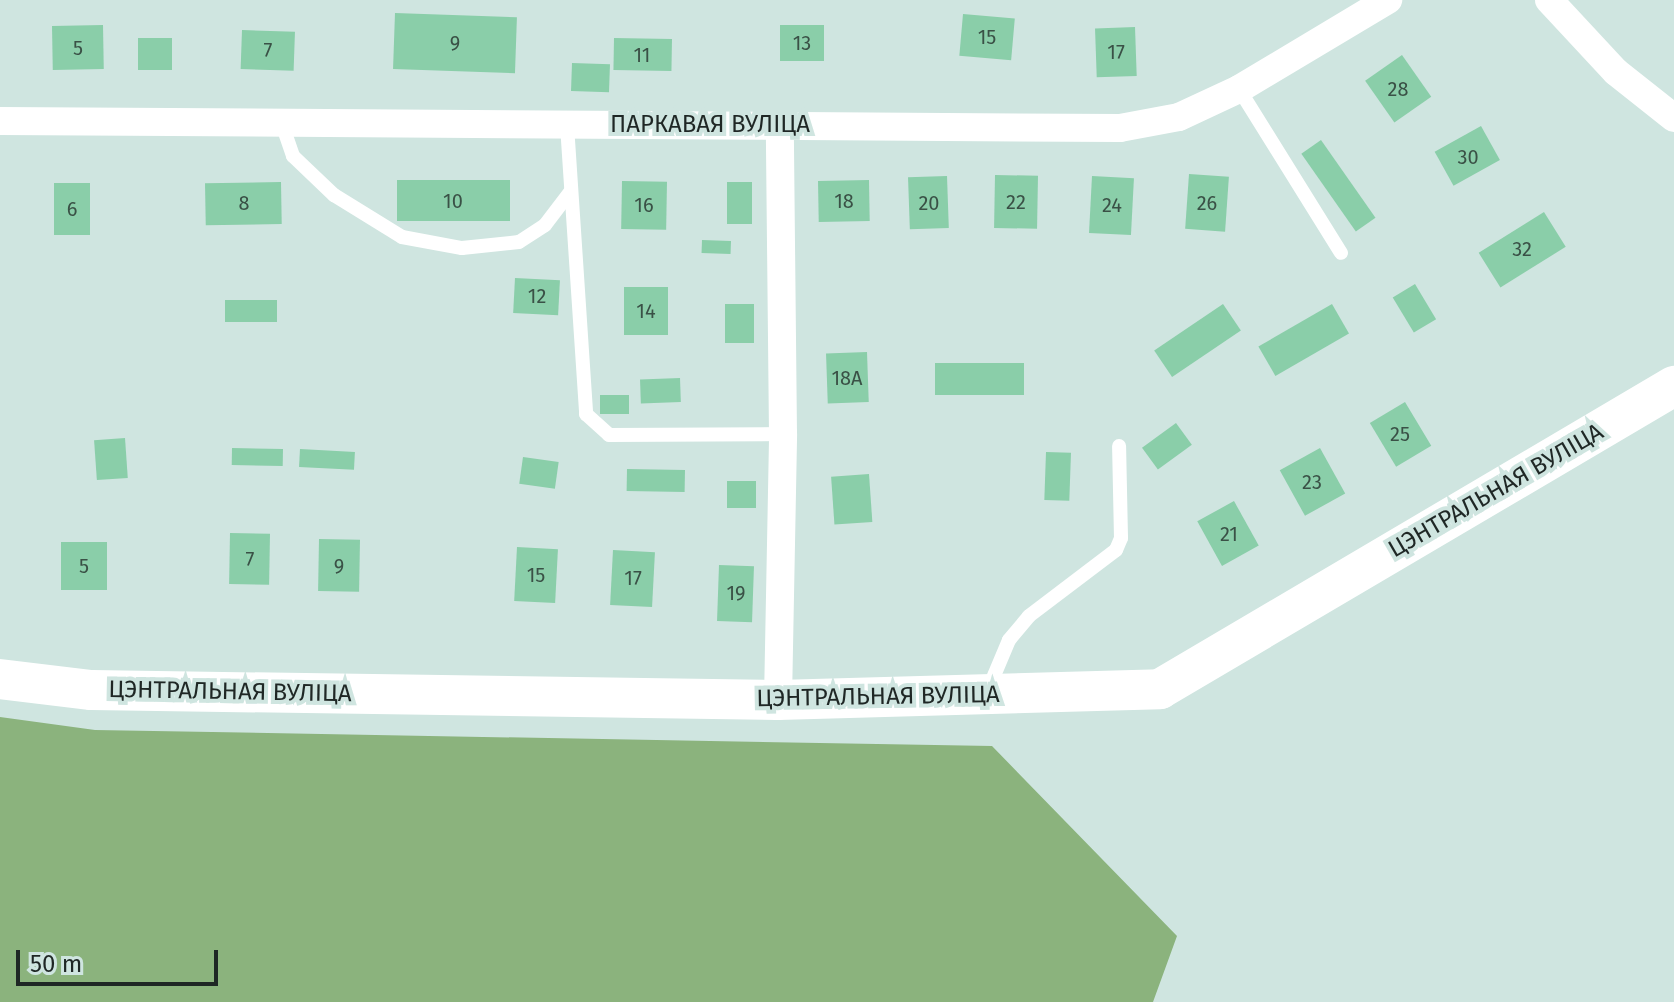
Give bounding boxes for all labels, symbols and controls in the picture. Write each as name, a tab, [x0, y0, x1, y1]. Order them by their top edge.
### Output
house number: 15	[978, 25, 996, 49]
house number: 9	[450, 31, 460, 55]
house number: 13	[793, 31, 811, 55]
house number: 5	[73, 36, 83, 60]
house number: 7	[264, 38, 272, 62]
house number: 17	[1107, 40, 1125, 64]
house number: 11	[633, 43, 651, 67]
house number: 28	[1388, 77, 1408, 101]
street label: ПАРКАВАЯ ВУЛІЦА	[610, 111, 810, 139]
house number: 30	[1457, 145, 1479, 169]
house number: 10	[443, 189, 463, 213]
house number: 18	[834, 189, 854, 213]
house number: 22	[1006, 190, 1026, 214]
house number: 8	[238, 191, 250, 215]
house number: 20	[918, 191, 940, 215]
house number: 26	[1197, 191, 1217, 215]
house number: 16	[634, 193, 654, 217]
house number: 24	[1102, 193, 1122, 217]
house number: 6	[67, 197, 77, 221]
house number: 32	[1512, 237, 1532, 261]
house number: 12	[528, 284, 546, 308]
house number: 14	[636, 299, 656, 323]
house number: 18А	[831, 366, 863, 390]
street label: ЦЭНТРАЛЬНАЯ ВУЛІЦА	[1383, 418, 1609, 564]
house number: 25	[1390, 422, 1410, 446]
house number: 23	[1302, 470, 1322, 494]
house number: 21	[1220, 522, 1238, 546]
house number: 7	[246, 547, 254, 571]
house number: 5	[79, 554, 89, 578]
house number: 9	[334, 554, 344, 578]
house number: 15	[527, 563, 545, 587]
house number: 17	[624, 566, 642, 590]
house number: 19	[726, 581, 746, 605]
street label: ЦЭНТРАЛЬНАЯ ВУЛІЦА	[108, 675, 352, 709]
street label: ЦЭНТРАЛЬНАЯ ВУЛІЦА	[756, 680, 1000, 714]
scale bar	[20, 934, 222, 984]
text: 50 m	[30, 950, 82, 978]

